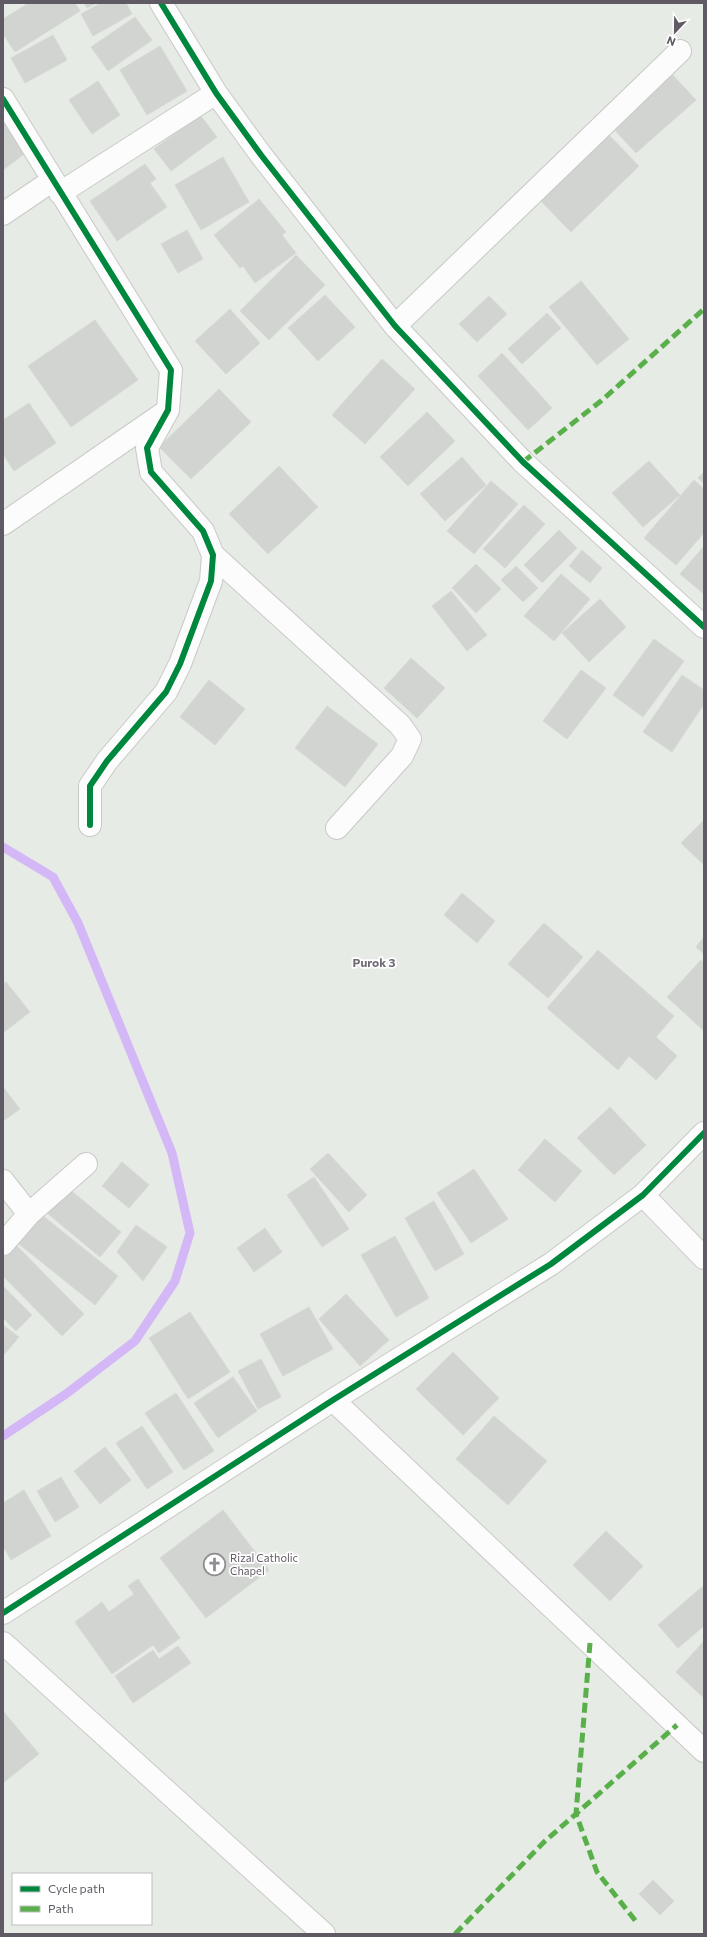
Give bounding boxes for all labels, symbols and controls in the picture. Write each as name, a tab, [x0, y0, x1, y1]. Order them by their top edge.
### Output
north arrow	[655, 12, 695, 52]
text: N	[665, 34, 677, 49]
district label: Purok 3	[353, 955, 395, 969]
church icon: Rizal Catholic Chapel	[202, 1551, 228, 1577]
place label: Rizal Catholic Chapel	[230, 1551, 298, 1577]
legend	[12, 1873, 152, 1925]
text: Cycle path	[48, 1881, 105, 1895]
text: Path	[48, 1901, 74, 1915]

